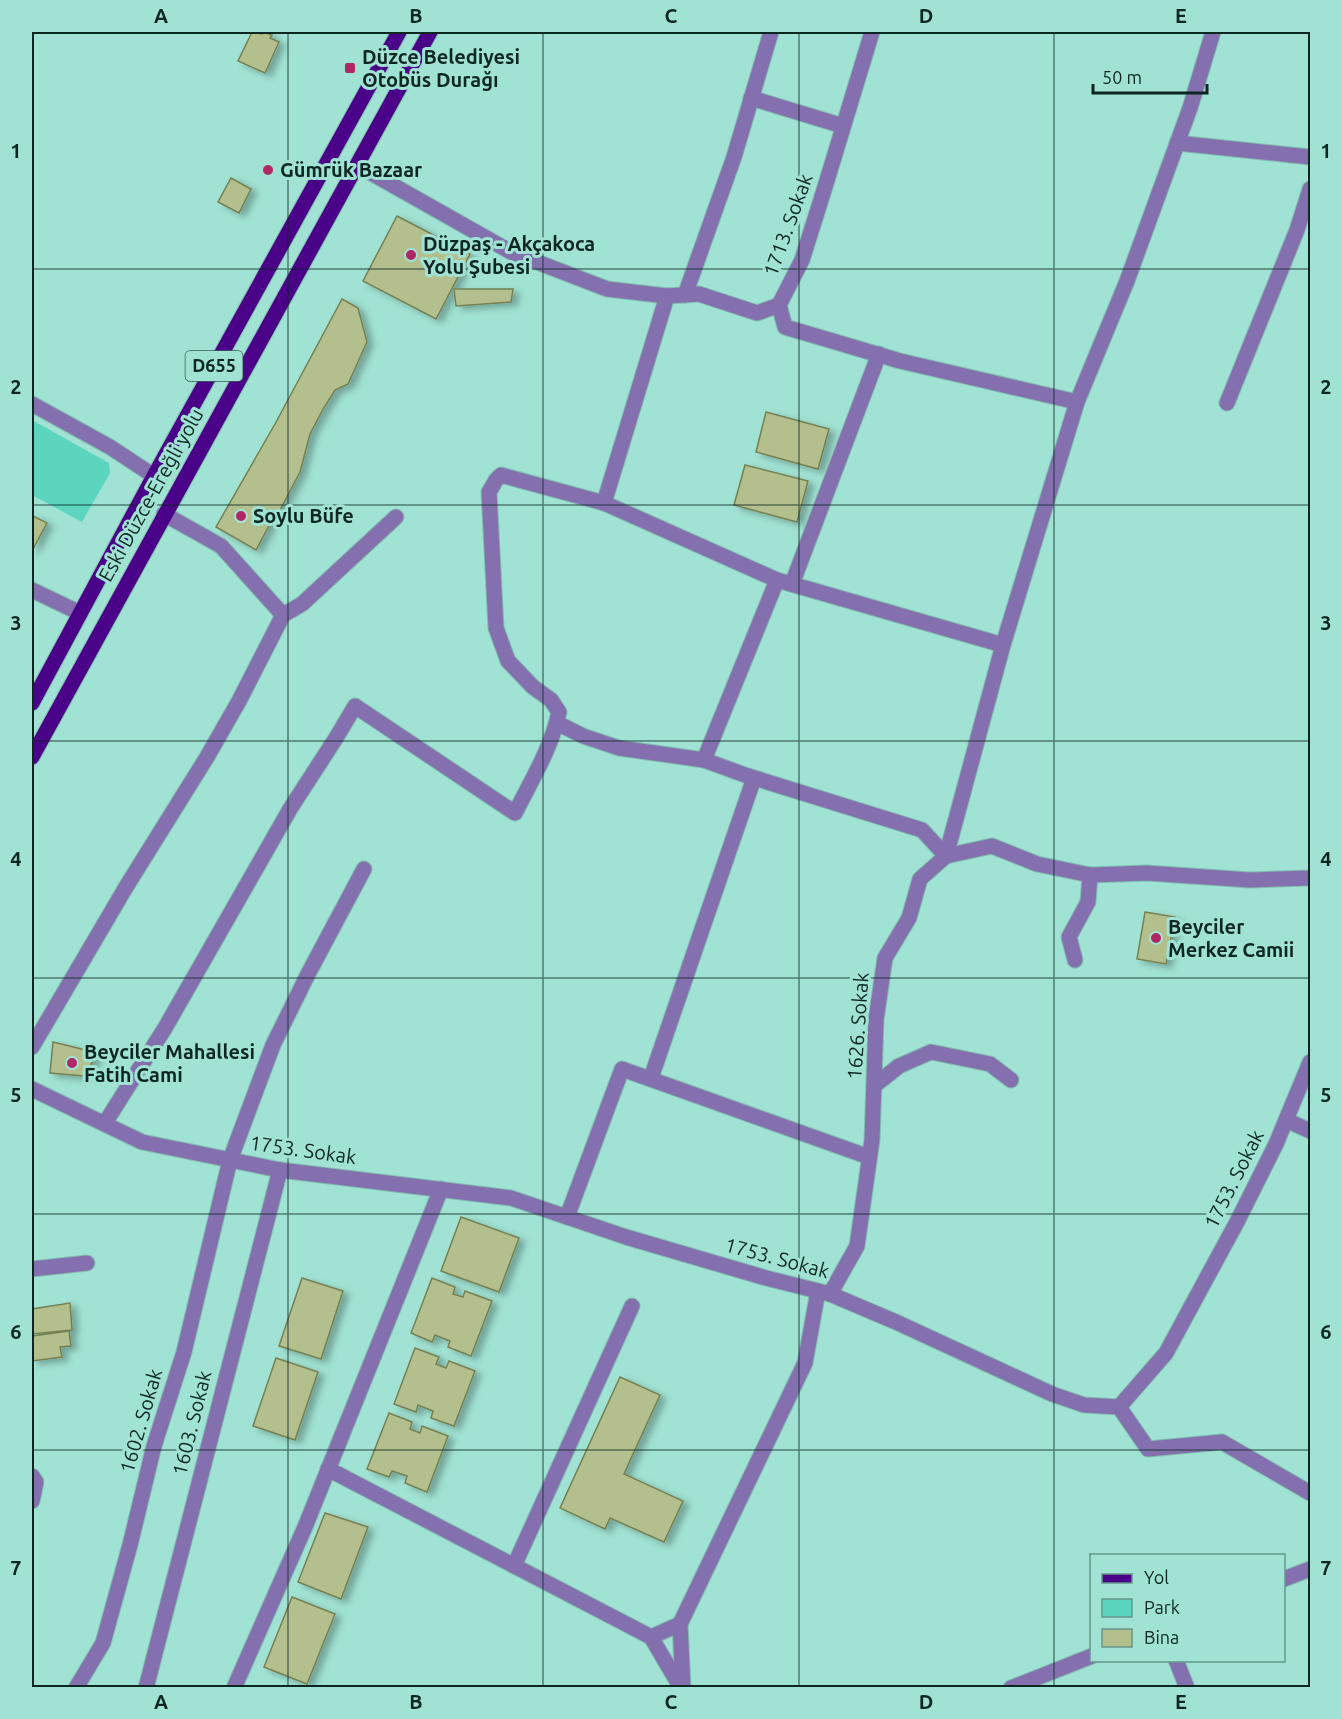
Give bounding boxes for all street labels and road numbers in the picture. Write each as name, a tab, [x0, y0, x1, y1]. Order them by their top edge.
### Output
street label: 1713. Sokak	[758, 170, 817, 279]
road number: D655	[186, 351, 242, 381]
street label: Eski Düzce-Ereğli yolu	[93, 404, 208, 585]
street label: 1626. Sokak	[842, 972, 873, 1080]
street label: 1753. Sokak	[1199, 1126, 1268, 1232]
street label: 1753. Sokak	[248, 1131, 358, 1168]
street label: 1753. Sokak	[722, 1233, 832, 1283]
street label: 1602. Sokak	[115, 1366, 166, 1476]
street label: 1603. Sokak	[167, 1368, 216, 1478]

